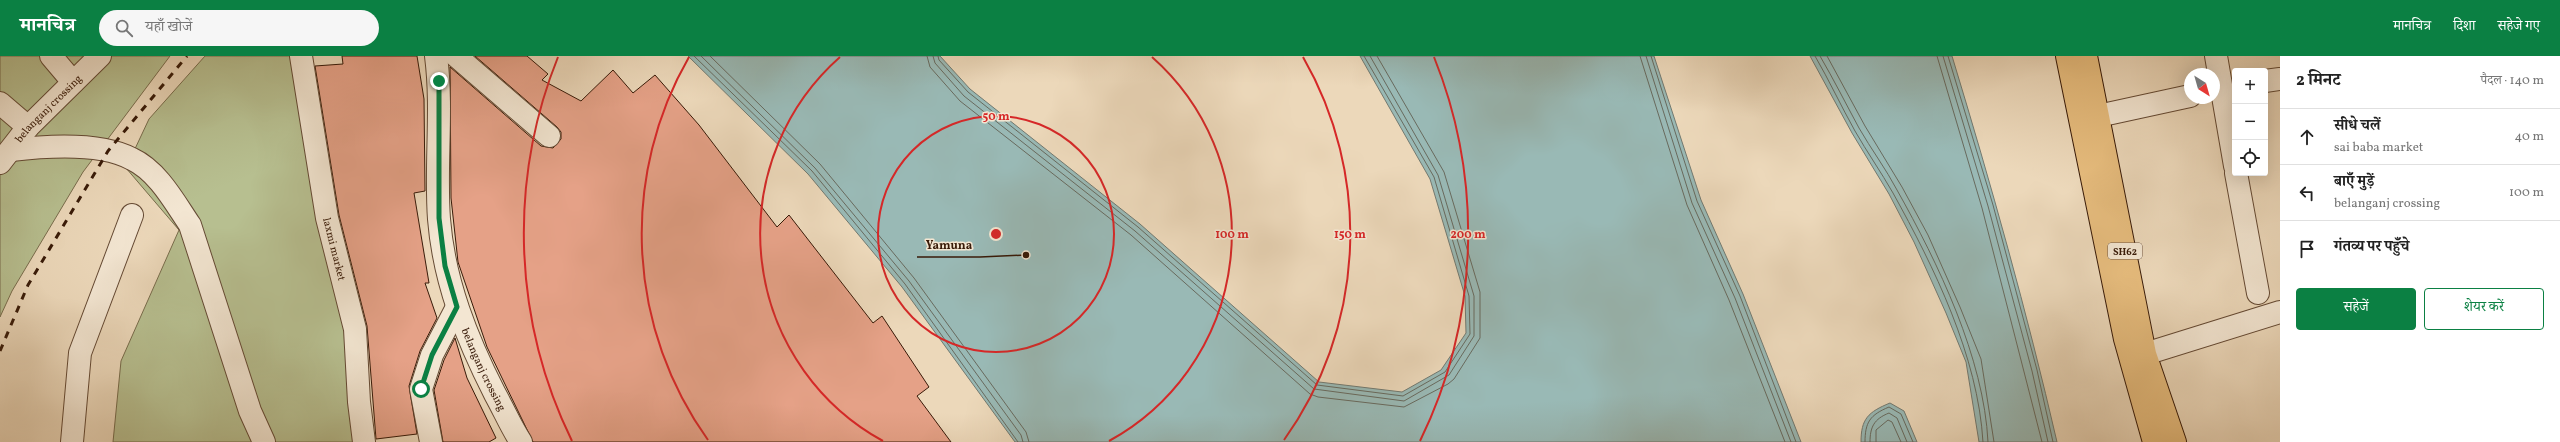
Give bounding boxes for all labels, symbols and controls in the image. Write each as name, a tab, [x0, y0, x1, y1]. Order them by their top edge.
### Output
search box	[99, 10, 379, 46]
text: मानचित्र	[20, 13, 75, 39]
icon: search	[113, 17, 135, 39]
text: यहाँ खोजें	[145, 17, 192, 38]
text: मानचित्र	[2393, 17, 2431, 36]
text: दिशा	[2453, 17, 2475, 36]
text: सहेजे गए	[2497, 17, 2540, 36]
north arrow	[2184, 68, 2220, 104]
map controls	[2232, 68, 2268, 176]
button: +	[2232, 68, 2268, 104]
text: 2 मिनट	[2296, 69, 2340, 92]
street label: belanganj crossing	[12, 72, 86, 146]
route end	[430, 72, 448, 90]
text: पैदल · 140 m	[2481, 72, 2544, 90]
button: −	[2232, 104, 2268, 140]
text: 50 m	[982, 109, 1010, 125]
text: सीधे चलें	[2334, 116, 2381, 137]
icon: ahead	[2296, 126, 2318, 148]
text: 40 m	[2515, 128, 2544, 146]
text: sai baba market	[2334, 139, 2423, 157]
button: locate	[2232, 140, 2268, 176]
text: बाएँ मुड़ें	[2334, 172, 2374, 193]
icon: left	[2296, 182, 2318, 204]
text: 100 m	[2509, 184, 2544, 202]
text: belanganj crossing	[2334, 195, 2440, 213]
street label: laxmi market	[318, 216, 349, 283]
centre of rings	[989, 227, 1003, 241]
text: 100 m	[1215, 227, 1249, 243]
text: 150 m	[1334, 227, 1366, 243]
text: 200 m	[1450, 227, 1486, 243]
callout: Yamuna	[917, 233, 980, 257]
text: गंतव्य पर पहुँचे	[2334, 237, 2409, 258]
text: Yamuna	[926, 238, 973, 254]
icon: arrive	[2296, 238, 2318, 260]
road number: SH62	[2108, 243, 2142, 259]
button: सहेजें	[2296, 288, 2416, 330]
button: शेयर करें	[2424, 288, 2544, 330]
street label: belanganj crossing	[457, 326, 509, 414]
route start	[412, 380, 430, 398]

